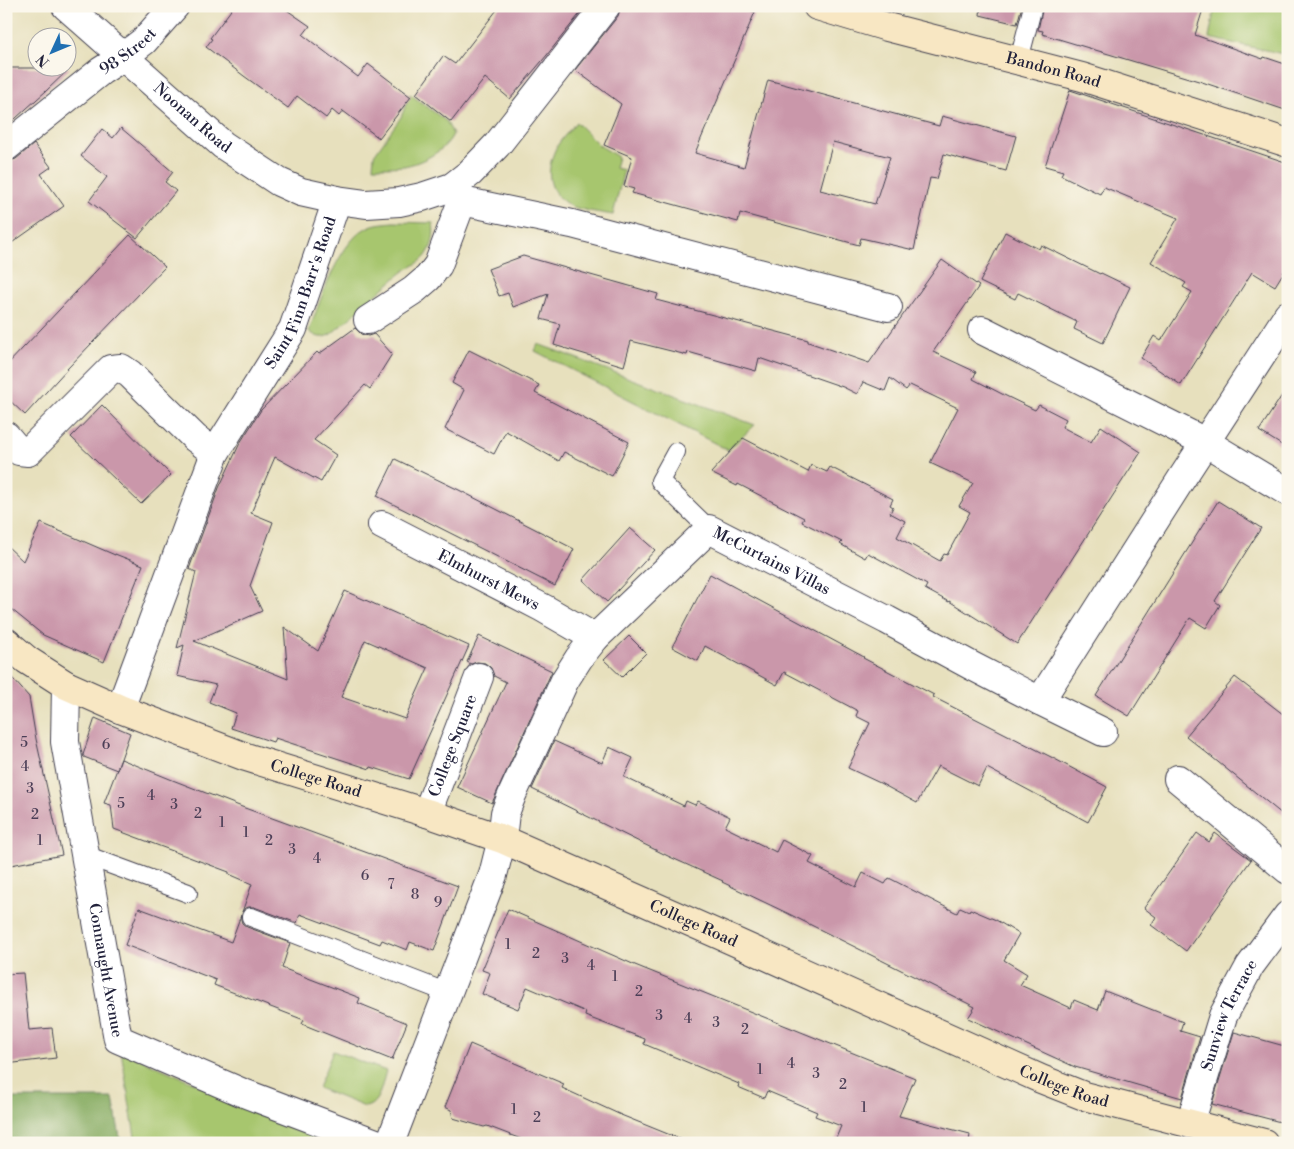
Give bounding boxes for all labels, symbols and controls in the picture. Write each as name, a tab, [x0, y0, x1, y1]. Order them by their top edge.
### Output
street label: 98 Street	[96, 24, 161, 79]
north arrow	[28, 28, 78, 78]
street label: Bandon Road	[1003, 48, 1103, 92]
text: N	[33, 50, 54, 71]
street label: Noonan Road	[149, 78, 235, 158]
street label: Saint Finn Barr's Road	[260, 214, 341, 373]
street label: McCurtains Villas	[709, 523, 834, 599]
street label: Elmhurst Mews	[434, 545, 543, 615]
street label: College Square	[424, 692, 481, 800]
house number: 5	[20, 734, 28, 752]
house number: 6	[102, 736, 111, 754]
street label: College Road	[268, 755, 364, 802]
house number: 4	[21, 758, 29, 776]
house number: 3	[26, 780, 34, 798]
house number: 4	[147, 787, 155, 805]
house number: 5	[117, 795, 125, 813]
house number: 3	[170, 796, 178, 814]
house number: 2	[194, 805, 202, 823]
house number: 2	[31, 806, 39, 824]
house number: 1	[219, 814, 225, 832]
house number: 1	[243, 824, 249, 842]
house number: 1	[37, 832, 43, 850]
house number: 2	[265, 832, 273, 850]
house number: 3	[288, 841, 296, 859]
house number: 4	[313, 850, 321, 868]
house number: 6	[361, 867, 370, 885]
house number: 7	[387, 876, 395, 894]
house number: 8	[411, 886, 419, 904]
house number: 9	[434, 894, 442, 912]
street label: College Road	[646, 895, 741, 952]
street label: Connaught Avenue	[84, 902, 128, 1039]
house number: 1	[505, 936, 511, 954]
house number: 2	[532, 945, 540, 963]
house number: 3	[561, 950, 569, 968]
street label: Sunview Terrace	[1197, 955, 1262, 1073]
house number: 4	[587, 957, 595, 975]
house number: 1	[612, 968, 618, 986]
house number: 2	[635, 983, 643, 1001]
house number: 3	[655, 1007, 663, 1025]
house number: 4	[684, 1010, 692, 1028]
house number: 3	[712, 1014, 720, 1032]
house number: 2	[741, 1021, 749, 1039]
house number: 4	[787, 1055, 795, 1073]
house number: 1	[757, 1061, 763, 1079]
street label: College Road	[1016, 1061, 1111, 1112]
house number: 3	[812, 1065, 820, 1083]
house number: 2	[839, 1076, 847, 1094]
house number: 1	[861, 1099, 867, 1117]
house number: 1	[511, 1101, 517, 1119]
house number: 2	[533, 1109, 541, 1127]

